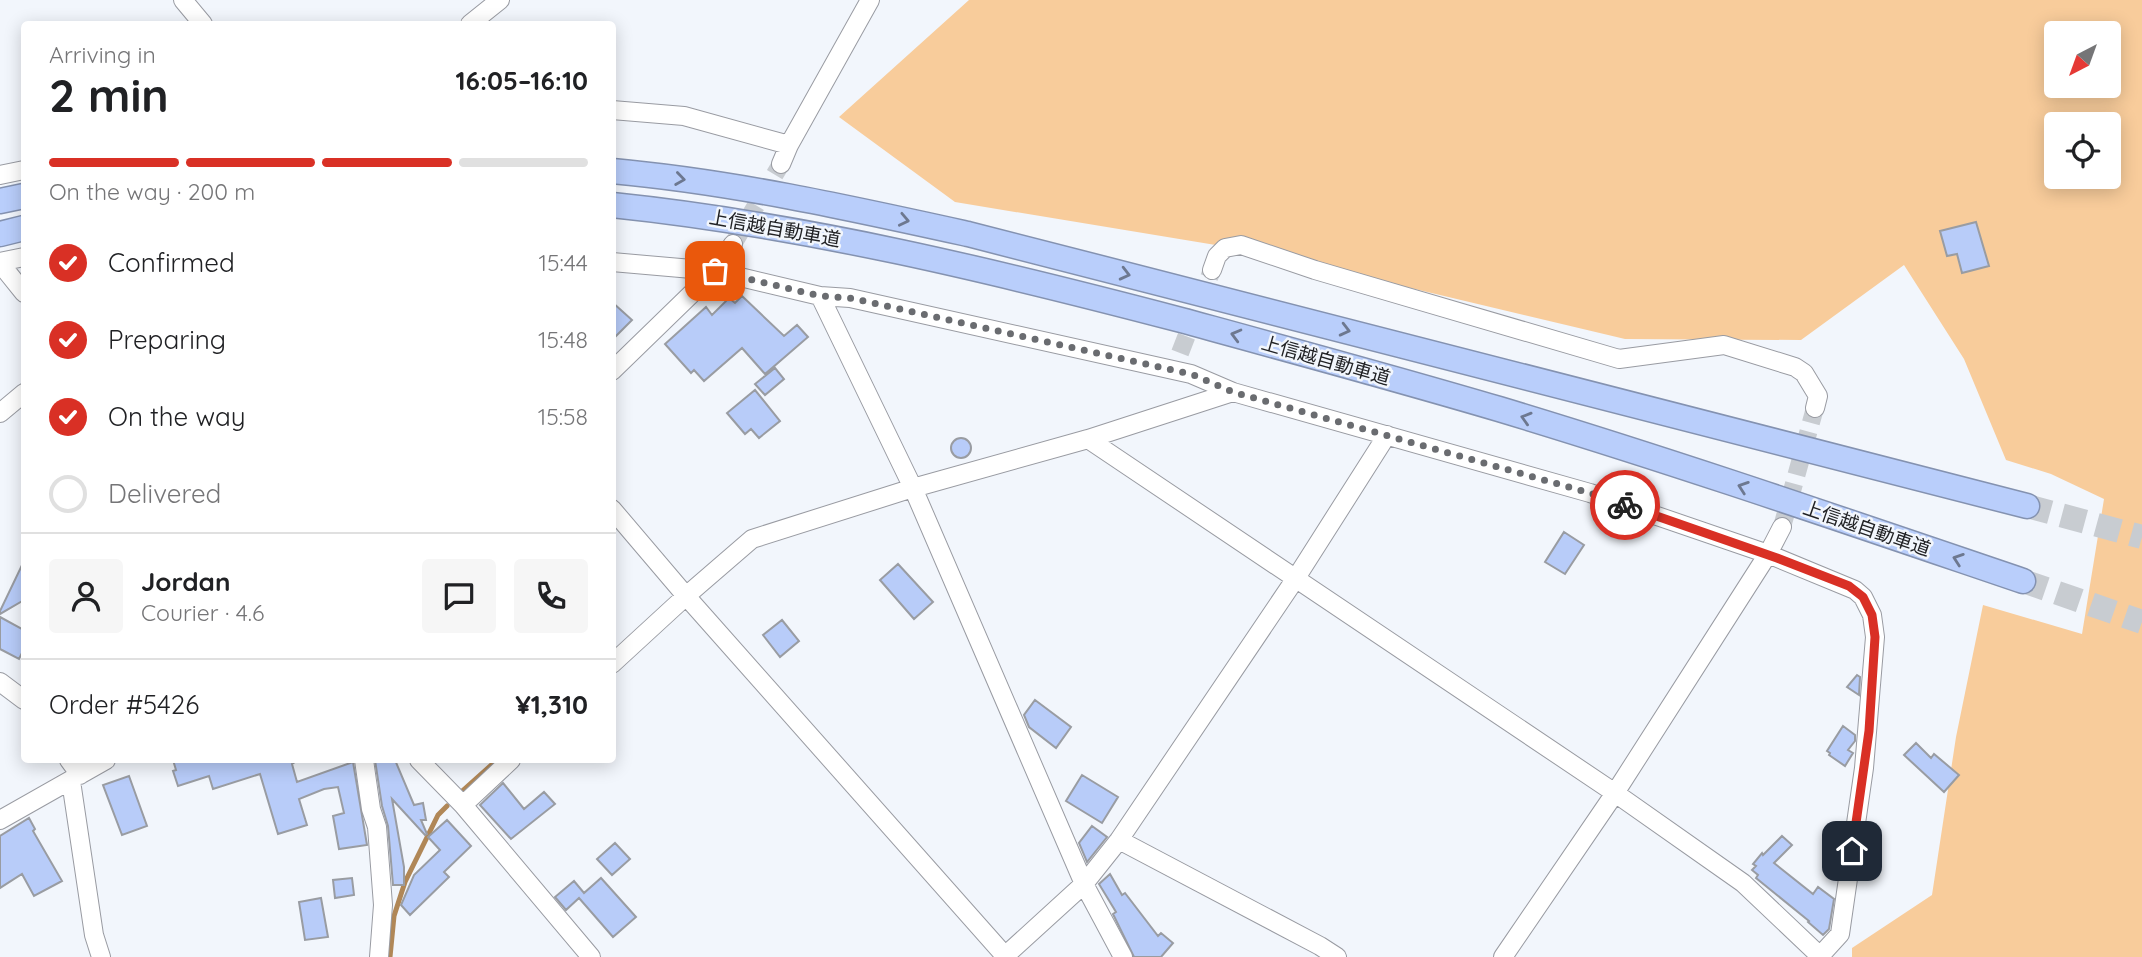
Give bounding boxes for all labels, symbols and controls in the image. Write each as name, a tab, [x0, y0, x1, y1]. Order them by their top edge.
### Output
north arrow	[2044, 21, 2121, 98]
map controls	[2044, 21, 2121, 189]
text: Arriving in	[49, 40, 156, 69]
text: 16:05–16:10	[455, 64, 588, 97]
text: 2 min	[49, 66, 169, 124]
button: locate	[2044, 112, 2121, 189]
one-way arrow	[674, 171, 686, 186]
text: On the way · 200 m	[49, 177, 255, 206]
street label: 上信越自動車道	[707, 205, 843, 251]
one-way arrow	[898, 212, 910, 227]
pin	[685, 241, 745, 301]
icon: check	[49, 244, 87, 282]
text: Confirmed	[108, 246, 235, 279]
text: 15:44	[538, 248, 588, 277]
icon: bag	[696, 252, 734, 290]
one-way arrow	[1119, 266, 1131, 280]
icon: check	[49, 321, 87, 359]
one-way arrow	[1339, 322, 1351, 336]
text: Preparing	[108, 323, 226, 356]
text: 15:48	[538, 325, 588, 354]
one-way arrow	[1231, 329, 1243, 343]
street label: 上信越自動車道	[1259, 330, 1393, 390]
icon: check	[49, 398, 87, 436]
text: On the way	[108, 400, 246, 433]
text: 15:58	[538, 402, 588, 431]
one-way arrow	[1520, 411, 1532, 426]
courier	[1590, 470, 1660, 540]
text: Delivered	[108, 477, 221, 510]
one-way arrow	[1737, 480, 1749, 495]
icon: bike	[1606, 486, 1644, 524]
street label: 上信越自動車道	[1800, 495, 1934, 561]
one-way arrow	[1953, 553, 1965, 567]
button: person	[49, 559, 123, 633]
button: chat	[422, 559, 496, 633]
button: phone	[514, 559, 588, 633]
text: Jordan	[141, 565, 230, 598]
text: Courier · 4.6	[141, 598, 264, 627]
text: Order #5426	[49, 688, 199, 721]
text: ¥1,310	[515, 688, 588, 721]
pin	[1822, 821, 1882, 881]
icon: home	[1833, 832, 1871, 870]

